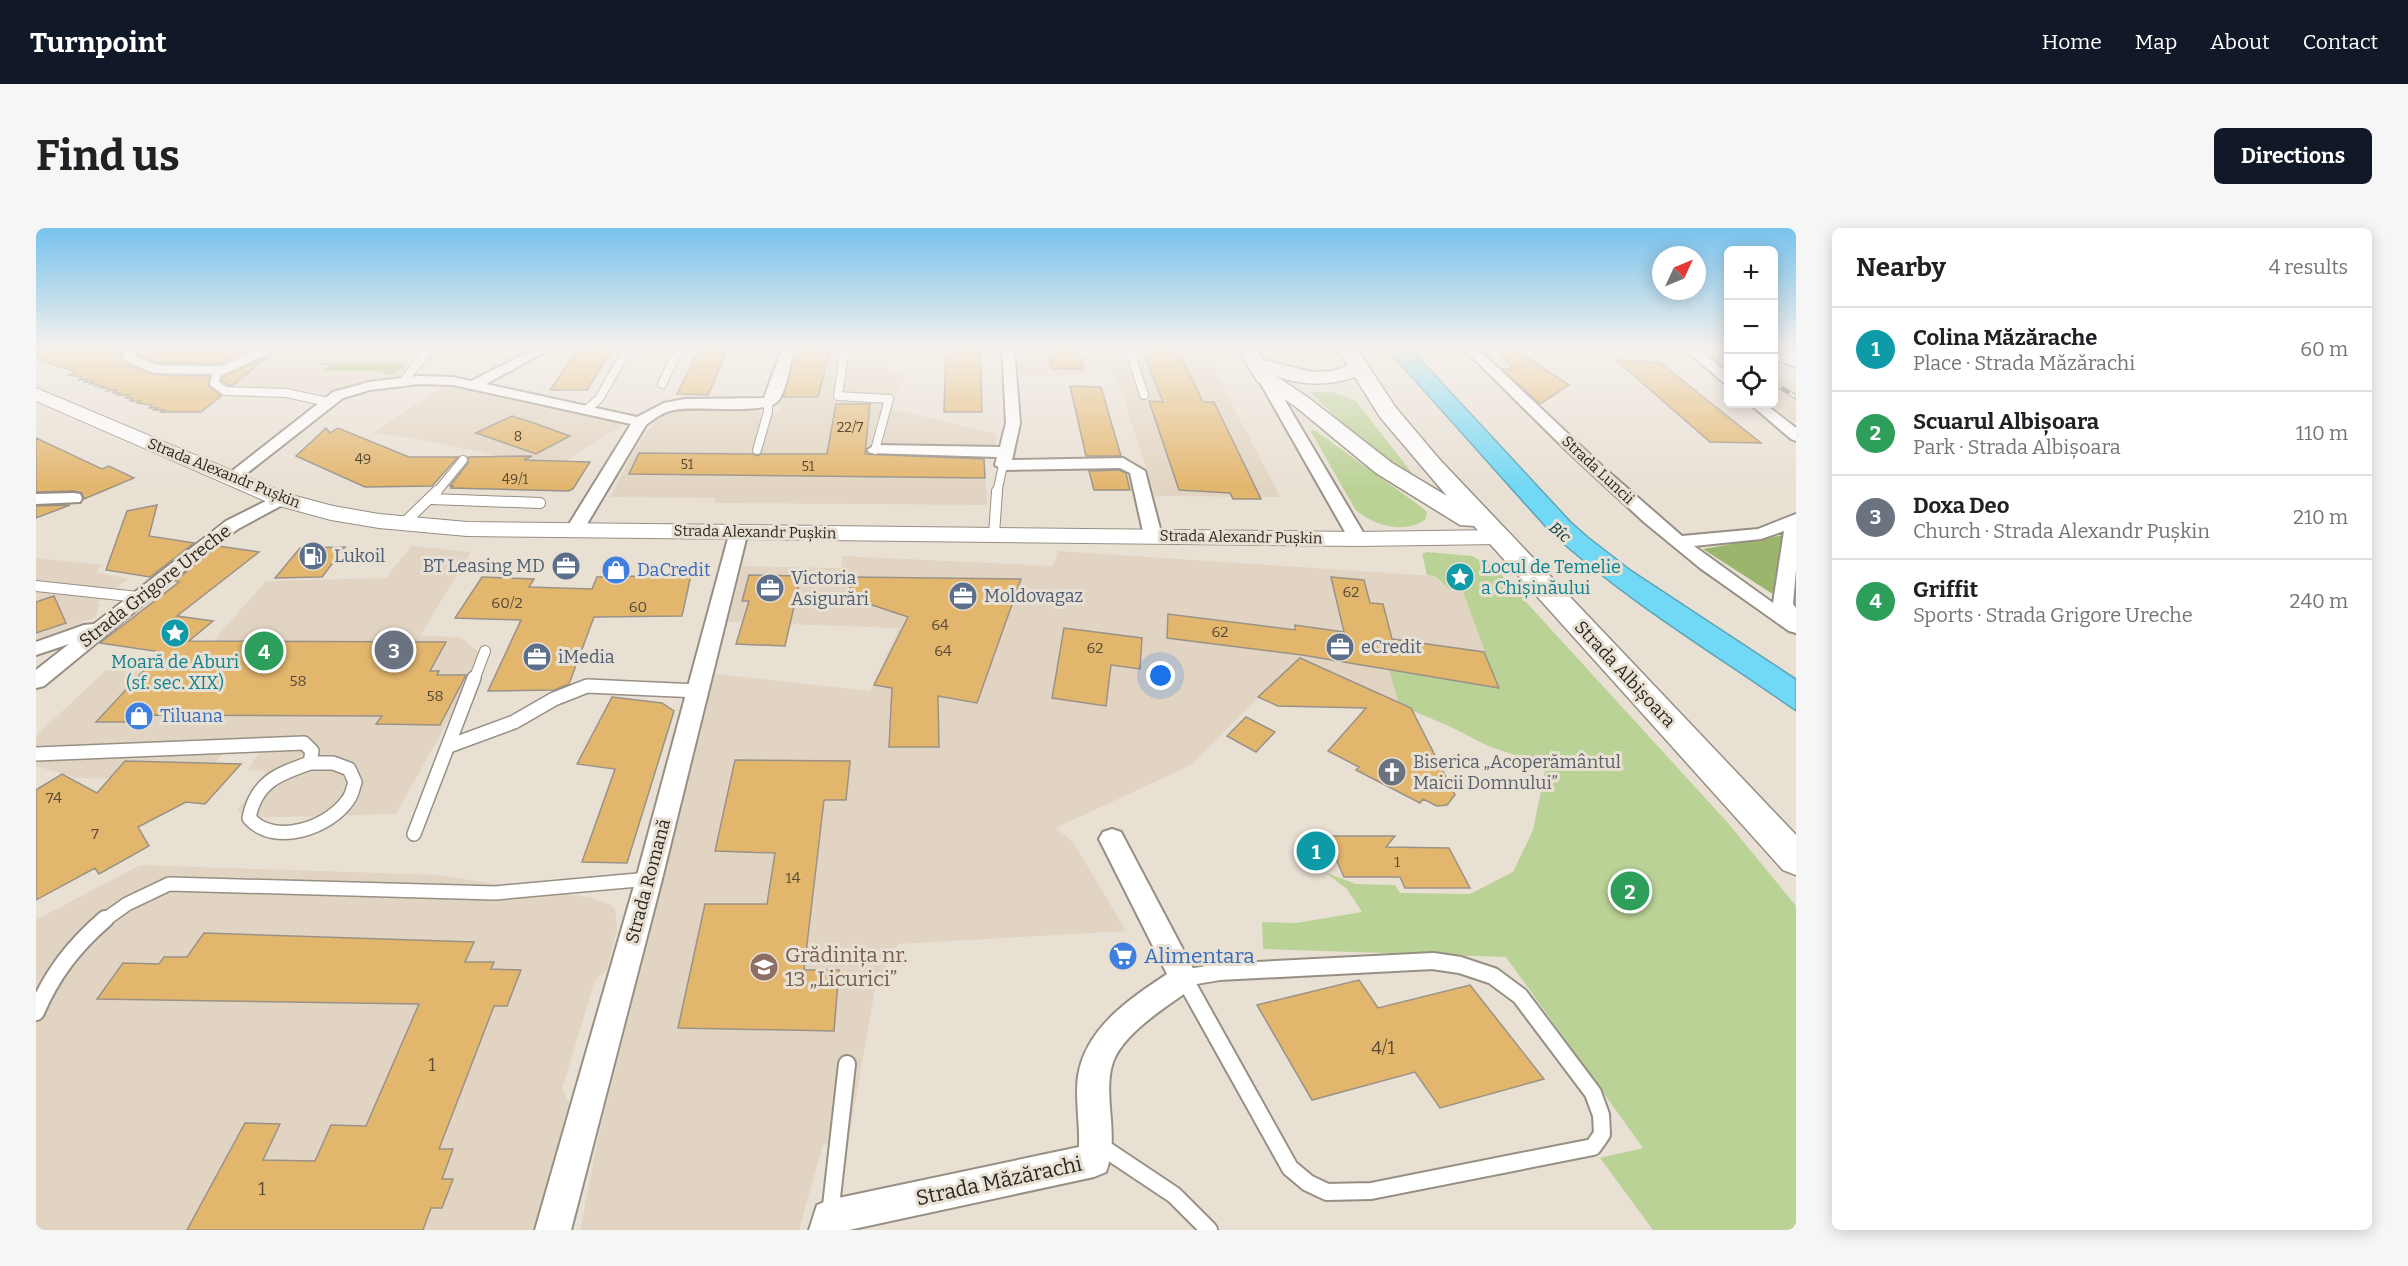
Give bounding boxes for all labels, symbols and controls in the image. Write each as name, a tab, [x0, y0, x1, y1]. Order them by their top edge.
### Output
text: Turnpoint	[30, 26, 167, 59]
text: Home	[2042, 29, 2102, 55]
text: Map	[2135, 29, 2177, 55]
text: About	[2210, 29, 2270, 55]
text: Contact	[2303, 29, 2378, 55]
button: Directions	[2214, 128, 2372, 184]
text: Find us	[36, 131, 180, 181]
north arrow	[1652, 246, 1706, 300]
map controls	[1724, 246, 1778, 408]
button: +	[1724, 246, 1778, 300]
text: Nearby	[1856, 252, 1946, 283]
text: 4 results	[2269, 255, 2348, 279]
button: −	[1724, 300, 1778, 354]
text: Colina Măzărache	[1913, 324, 2097, 351]
text: 1	[1871, 337, 1880, 361]
text: 60 m	[2300, 337, 2348, 361]
text: Place · Strada Măzărachi	[1913, 351, 2135, 375]
button: locate	[1724, 354, 1778, 408]
text: Scuarul Albișoara	[1913, 408, 2099, 435]
house number: 22/7	[837, 419, 863, 436]
text: 2	[1870, 421, 1881, 445]
text: 110 m	[2296, 421, 2348, 445]
house number: 8	[514, 428, 522, 445]
street label: Strada Luncii	[1558, 432, 1638, 508]
street label: Strada Alexandr Pușkin	[145, 434, 303, 513]
text: Park · Strada Albișoara	[1913, 435, 2121, 459]
house number: 49	[355, 451, 371, 468]
house number: 51	[681, 456, 694, 473]
house number: 51	[802, 458, 815, 475]
house number: 49/1	[502, 471, 529, 488]
text: Doxa Deo	[1913, 492, 2009, 519]
text: 3	[1870, 505, 1881, 529]
text: 210 m	[2293, 505, 2348, 529]
water label: Bîc	[1545, 518, 1575, 547]
text: Church · Strada Alexandr Pușkin	[1913, 519, 2210, 543]
street label: Strada Grigore Ureche	[75, 520, 235, 652]
street label: Strada Alexandr Pușkin	[674, 522, 837, 543]
street label: Strada Alexandr Pușkin	[1160, 527, 1323, 548]
fuel station icon: Lukoil	[297, 540, 329, 572]
place label: Lukoil	[334, 545, 385, 567]
office icon: BT Leasing MD	[550, 550, 582, 582]
shop icon: DaCredit	[600, 554, 632, 586]
place label: BT Leasing MD	[423, 555, 545, 577]
place label: Locul de Temelie a Chișinăului	[1481, 556, 1621, 599]
place label: DaCredit	[637, 559, 711, 581]
place icon: Locul de Temelie a Chișinăului	[1444, 561, 1476, 593]
place label: Victoria Asigurări	[791, 567, 869, 610]
office icon: Victoria Asigurări	[754, 572, 786, 604]
text: Griffit	[1913, 576, 1978, 603]
office icon: Moldovagaz	[947, 580, 979, 612]
house number: 62	[1343, 583, 1359, 601]
place label: Moldovagaz	[984, 585, 1083, 607]
text: 4	[1869, 589, 1882, 613]
text: 240 m	[2290, 589, 2348, 613]
house number: 60/2	[491, 594, 523, 612]
house number: 60	[629, 598, 647, 616]
text: Sports · Strada Grigore Ureche	[1913, 603, 2193, 627]
house number: 64	[931, 616, 949, 634]
street label: Strada Albișoara	[1570, 616, 1680, 732]
place icon: Moară de Aburi (sf. sec. XIX)	[159, 617, 191, 649]
house number: 62	[1212, 623, 1228, 641]
pin: 4	[244, 628, 284, 674]
pin: 3	[374, 628, 414, 672]
office icon: eCredit	[1324, 631, 1356, 663]
place label: eCredit	[1361, 636, 1422, 658]
house number: 62	[1087, 639, 1103, 657]
office icon: iMedia	[521, 641, 553, 673]
house number: 64	[934, 642, 952, 660]
place label: iMedia	[558, 646, 615, 668]
place label: Moară de Aburi (sf. sec. XIX)	[111, 651, 239, 694]
your location	[1146, 661, 1175, 690]
house number: 58	[289, 672, 307, 690]
house number: 58	[426, 687, 444, 705]
shop icon: Tiluana	[123, 700, 155, 732]
place label: Tiluana	[160, 705, 223, 727]
place label: Biserica „Acoperământul Maicii Domnului”	[1413, 751, 1621, 794]
church icon: Biserica „Acoperământul Maicii Domnului”	[1376, 756, 1408, 788]
house number: 74	[46, 789, 62, 807]
street label: Strada Romană	[621, 816, 675, 946]
house number: 7	[91, 825, 99, 843]
pin: 1	[1296, 828, 1336, 874]
house number: 1	[1394, 853, 1400, 871]
pin: 2	[1610, 868, 1650, 914]
house number: 14	[786, 869, 801, 887]
supermarket icon: Alimentara	[1107, 940, 1139, 972]
place label: Grădinița nr. 13 „Licurici”	[785, 942, 908, 992]
place label: Alimentara	[1144, 943, 1255, 969]
school or university icon: Grădinița nr. 13 „Licurici”	[748, 951, 780, 983]
house number: 4/1	[1371, 1037, 1395, 1059]
house number: 1	[428, 1054, 436, 1076]
street label: Strada Măzărachi	[914, 1151, 1084, 1211]
house number: 1	[258, 1178, 266, 1200]

